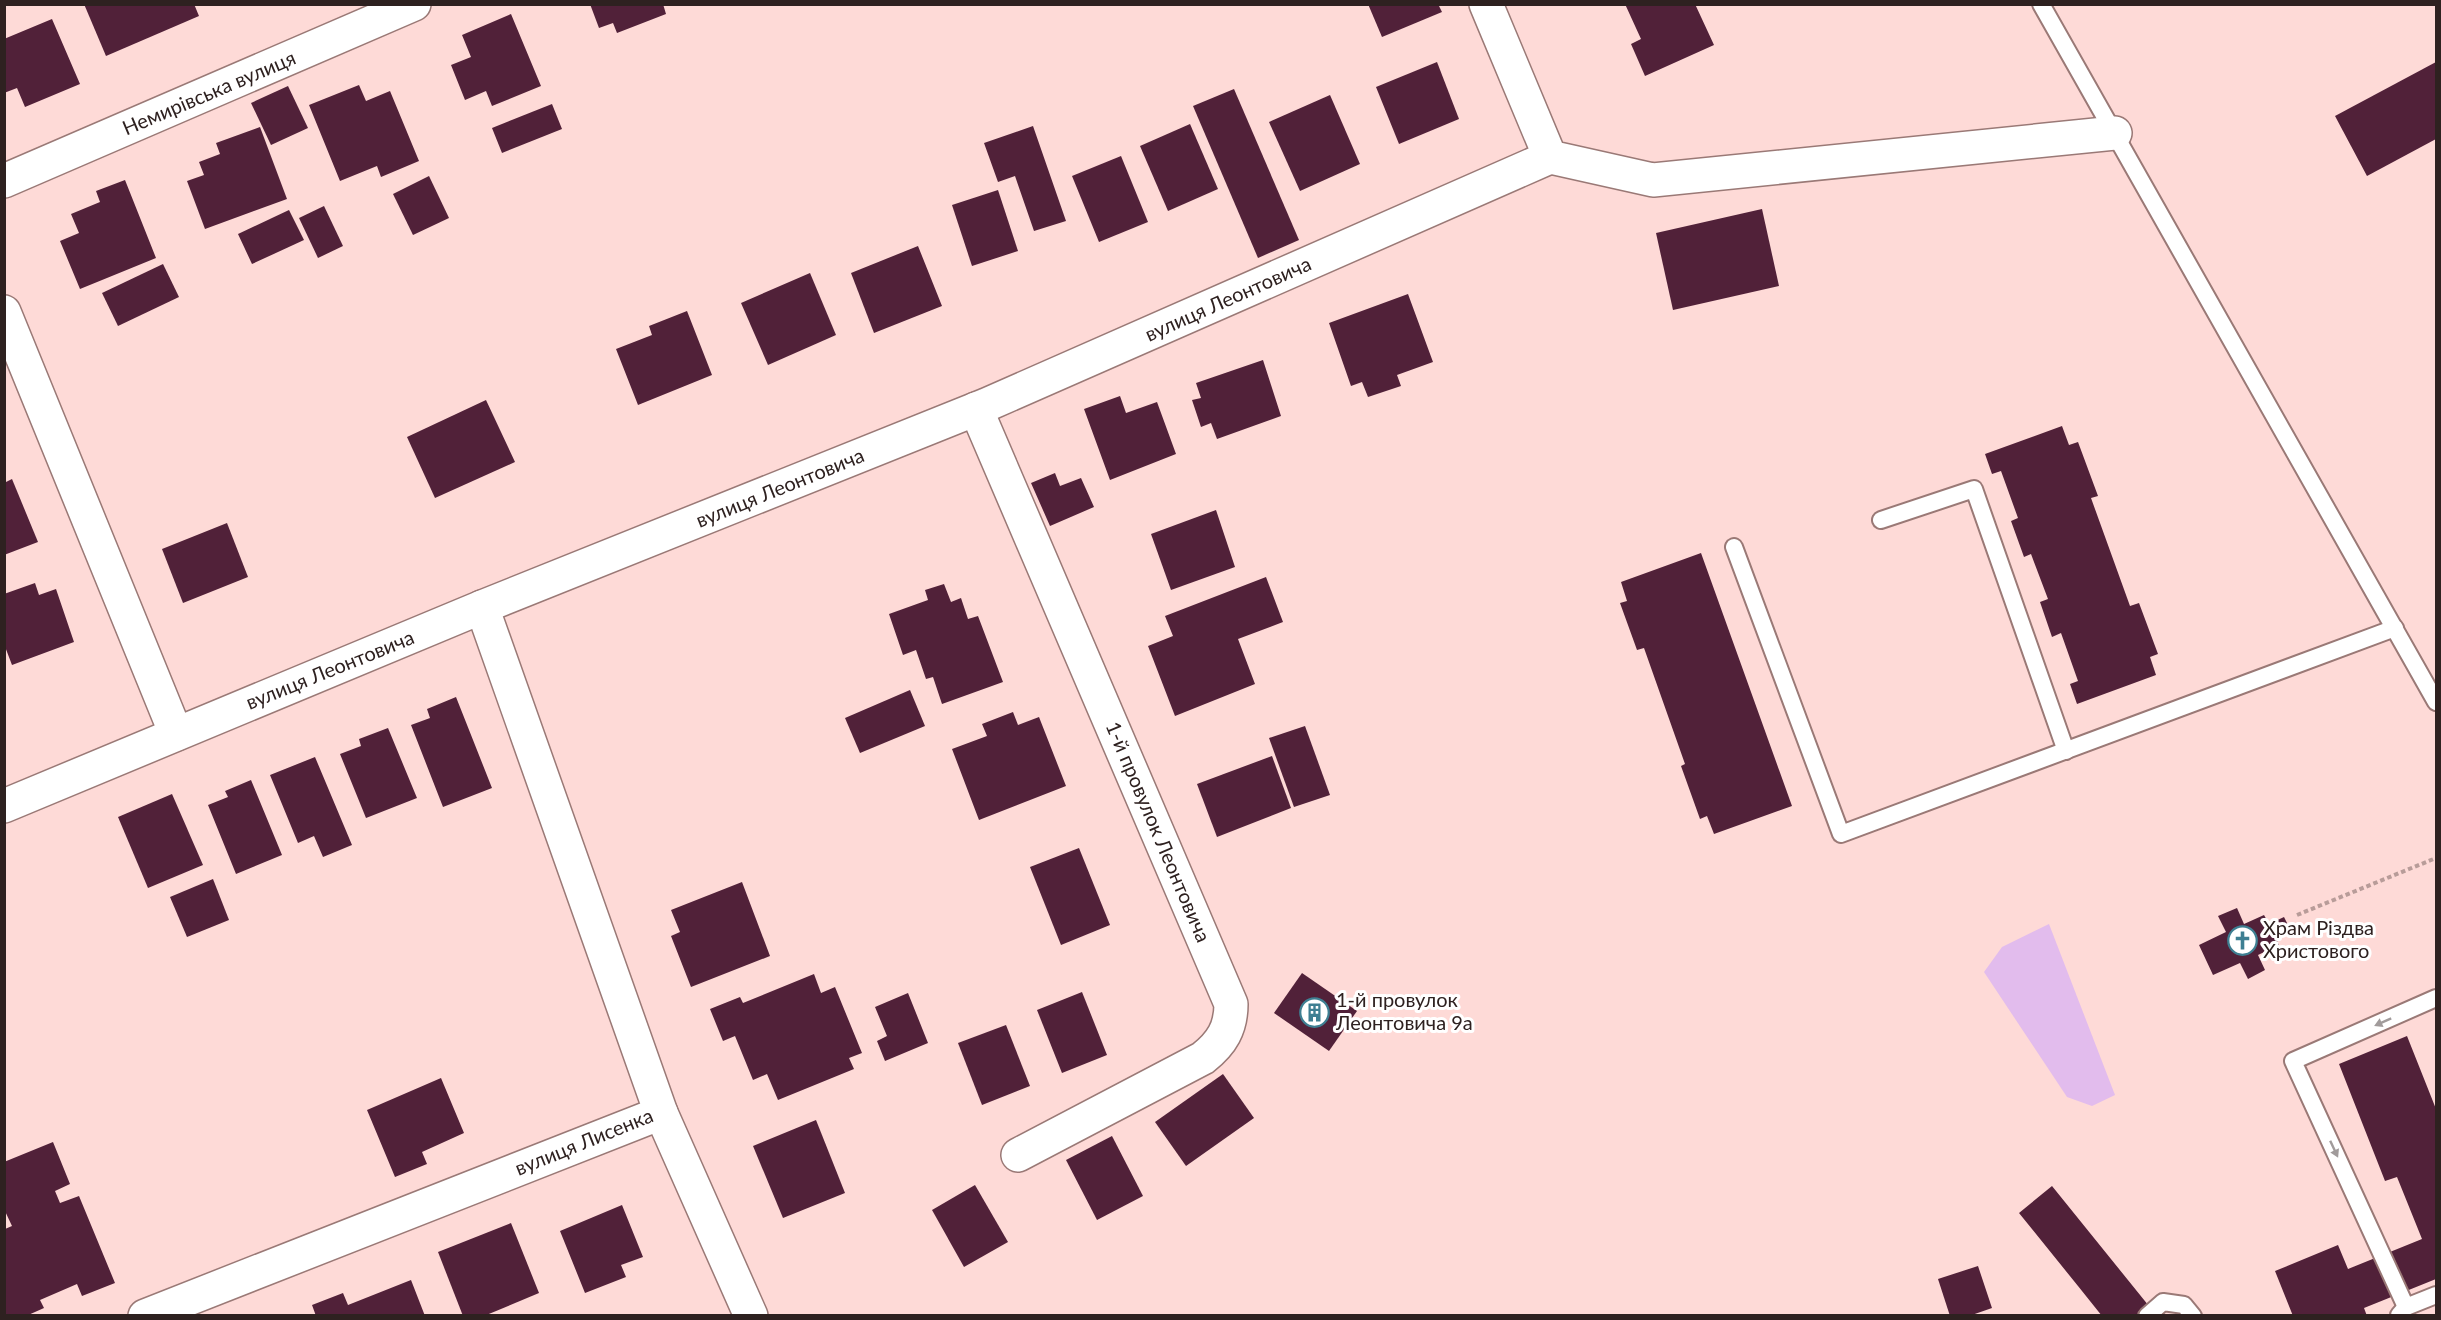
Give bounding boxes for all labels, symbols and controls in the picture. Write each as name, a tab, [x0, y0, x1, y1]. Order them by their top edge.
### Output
street label: Немирівська вулиця	[118, 45, 299, 139]
street label: вулиця Леонтовича	[1141, 251, 1314, 346]
street label: вулиця Леонтовича	[692, 442, 867, 532]
street label: вулиця Леонтовича	[242, 624, 417, 714]
street label: 1-й провулок Леонтовича	[1102, 718, 1216, 945]
place label: Храм Різдва Христового	[2263, 915, 2374, 962]
church icon: Храм Різдва Христового	[2226, 924, 2258, 956]
place label: 1-й провулок Леонтовича 9а	[1335, 987, 1473, 1034]
building icon: 1-й провулок Леонтовича 9а	[1299, 996, 1331, 1028]
one-way arrow	[2374, 1018, 2392, 1027]
street label: вулиця Лисенка	[511, 1102, 656, 1180]
one-way arrow	[2329, 1141, 2338, 1158]

